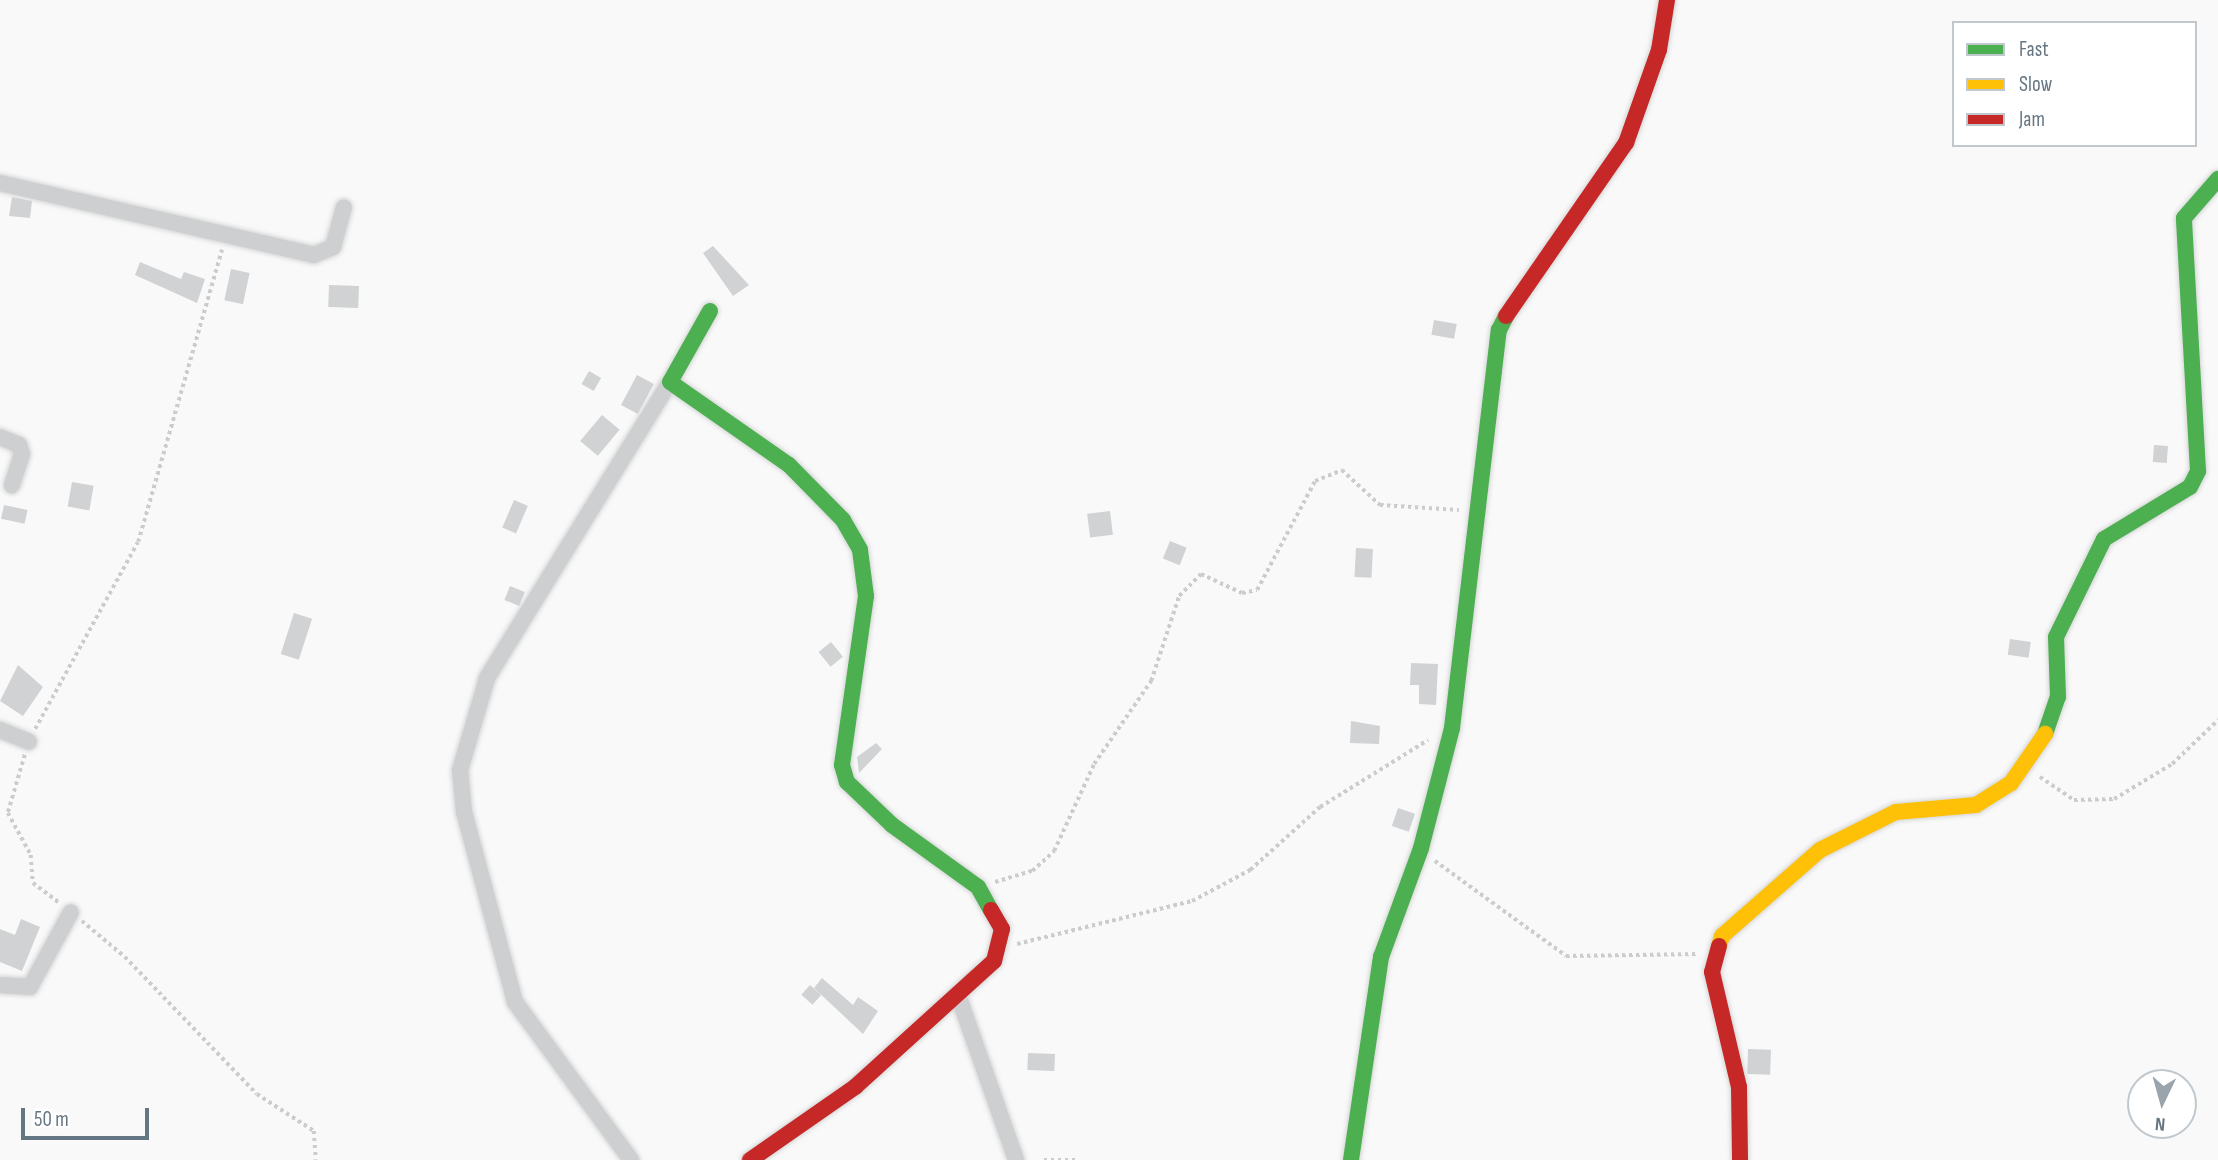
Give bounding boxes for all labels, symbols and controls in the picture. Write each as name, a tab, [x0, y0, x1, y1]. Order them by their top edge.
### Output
legend	[1952, 21, 2197, 147]
text: Fast	[2019, 37, 2049, 62]
text: Slow	[2019, 72, 2052, 97]
text: Jam	[2019, 107, 2045, 132]
north arrow	[2127, 1069, 2197, 1139]
scale bar	[24, 1094, 152, 1138]
text: 50 m	[34, 1107, 69, 1132]
text: N	[2154, 1112, 2166, 1135]

